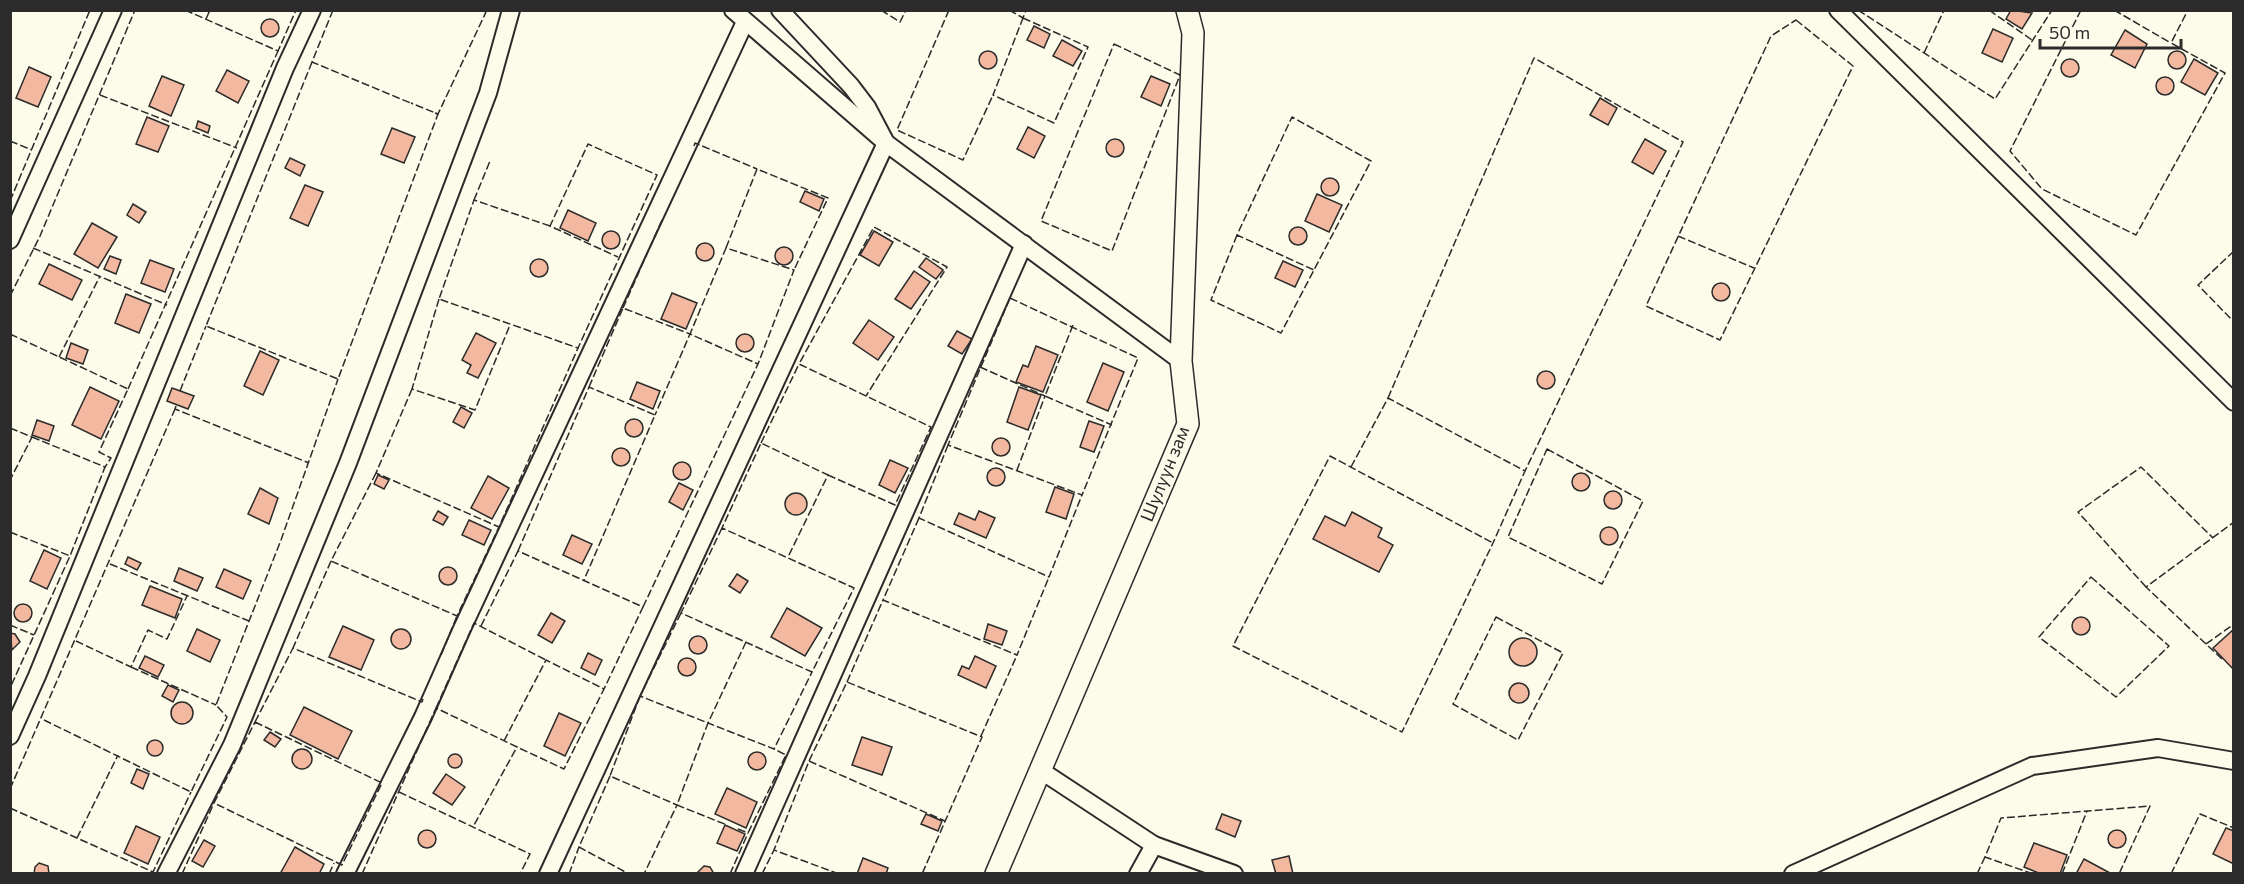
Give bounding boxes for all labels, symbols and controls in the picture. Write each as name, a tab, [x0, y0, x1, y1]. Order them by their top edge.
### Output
scale bar	[2040, 12, 2181, 50]
text: 50 m	[2049, 21, 2090, 43]
street label: Шулуун зам	[1135, 423, 1193, 525]

